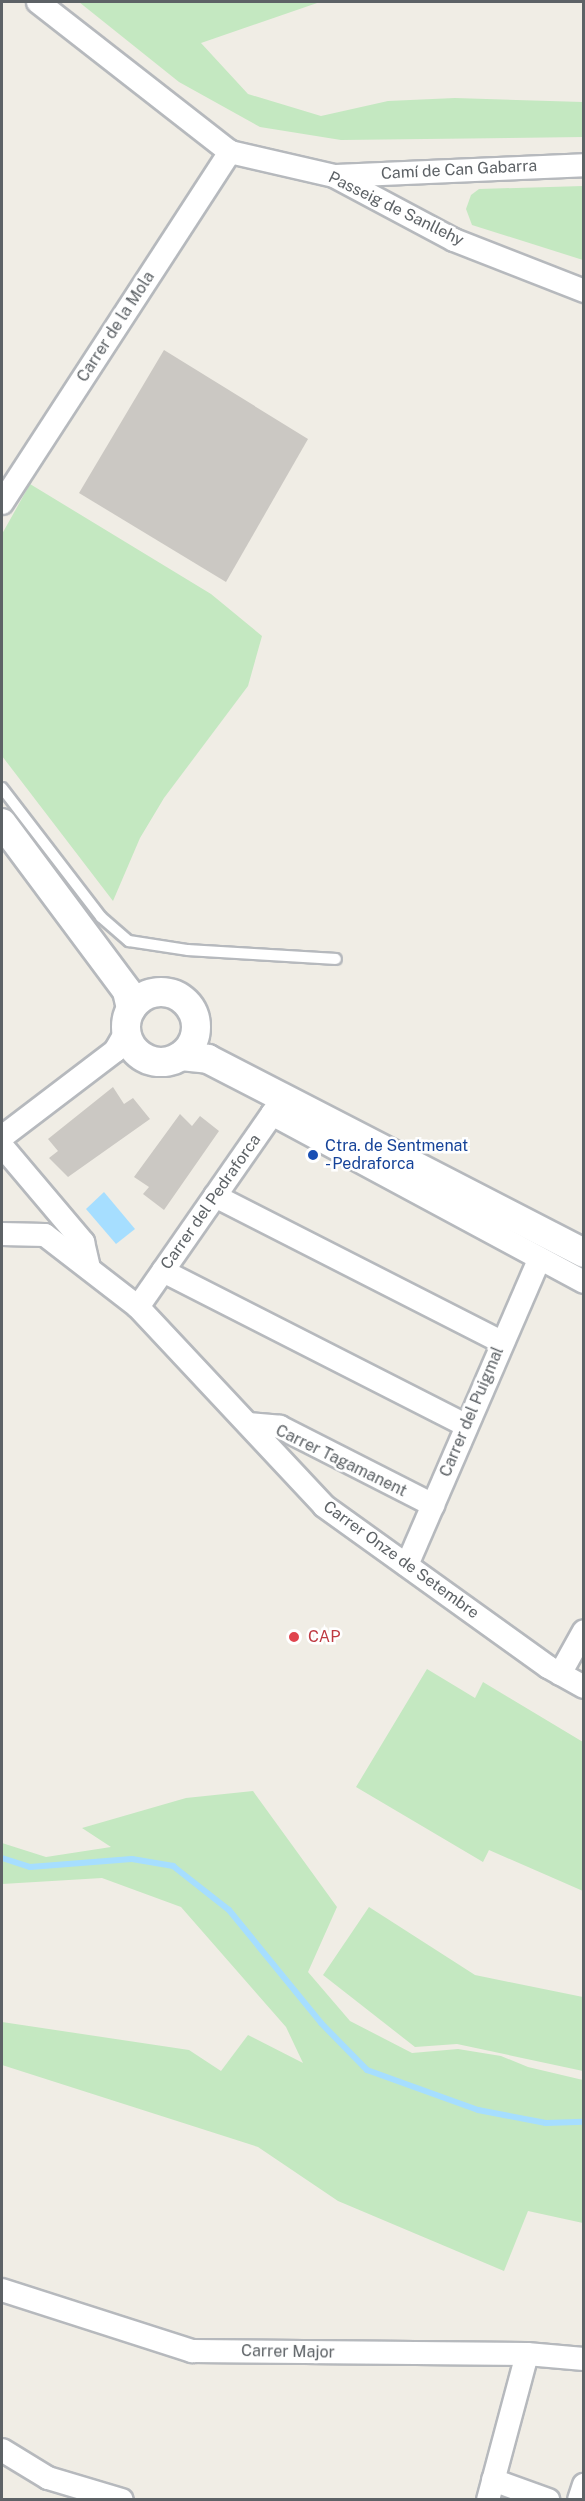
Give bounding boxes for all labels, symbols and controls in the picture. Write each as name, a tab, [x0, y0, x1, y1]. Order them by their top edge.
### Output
street label: Camí de Can Gabarra	[380, 156, 538, 184]
street label: Passeig de Sanllehy	[325, 168, 467, 250]
street label: Carrer de la Mola	[73, 268, 159, 386]
street label: Carrer del Pedraforca	[157, 1131, 265, 1273]
place label: Ctra. de Sentmenat - Pedraforca	[325, 1136, 469, 1174]
marker: Ctra. de Sentmenat - Pedraforca	[306, 1148, 320, 1162]
street label: Carrer del Puigmal	[436, 1344, 508, 1480]
street label: Carrer Tagamanent	[272, 1421, 410, 1501]
street label: Carrer Onze de Setembre	[319, 1497, 483, 1623]
place label: CAP	[308, 1627, 340, 1647]
marker: CAP	[285, 1628, 303, 1646]
street label: Carrer Major	[241, 2342, 335, 2362]

